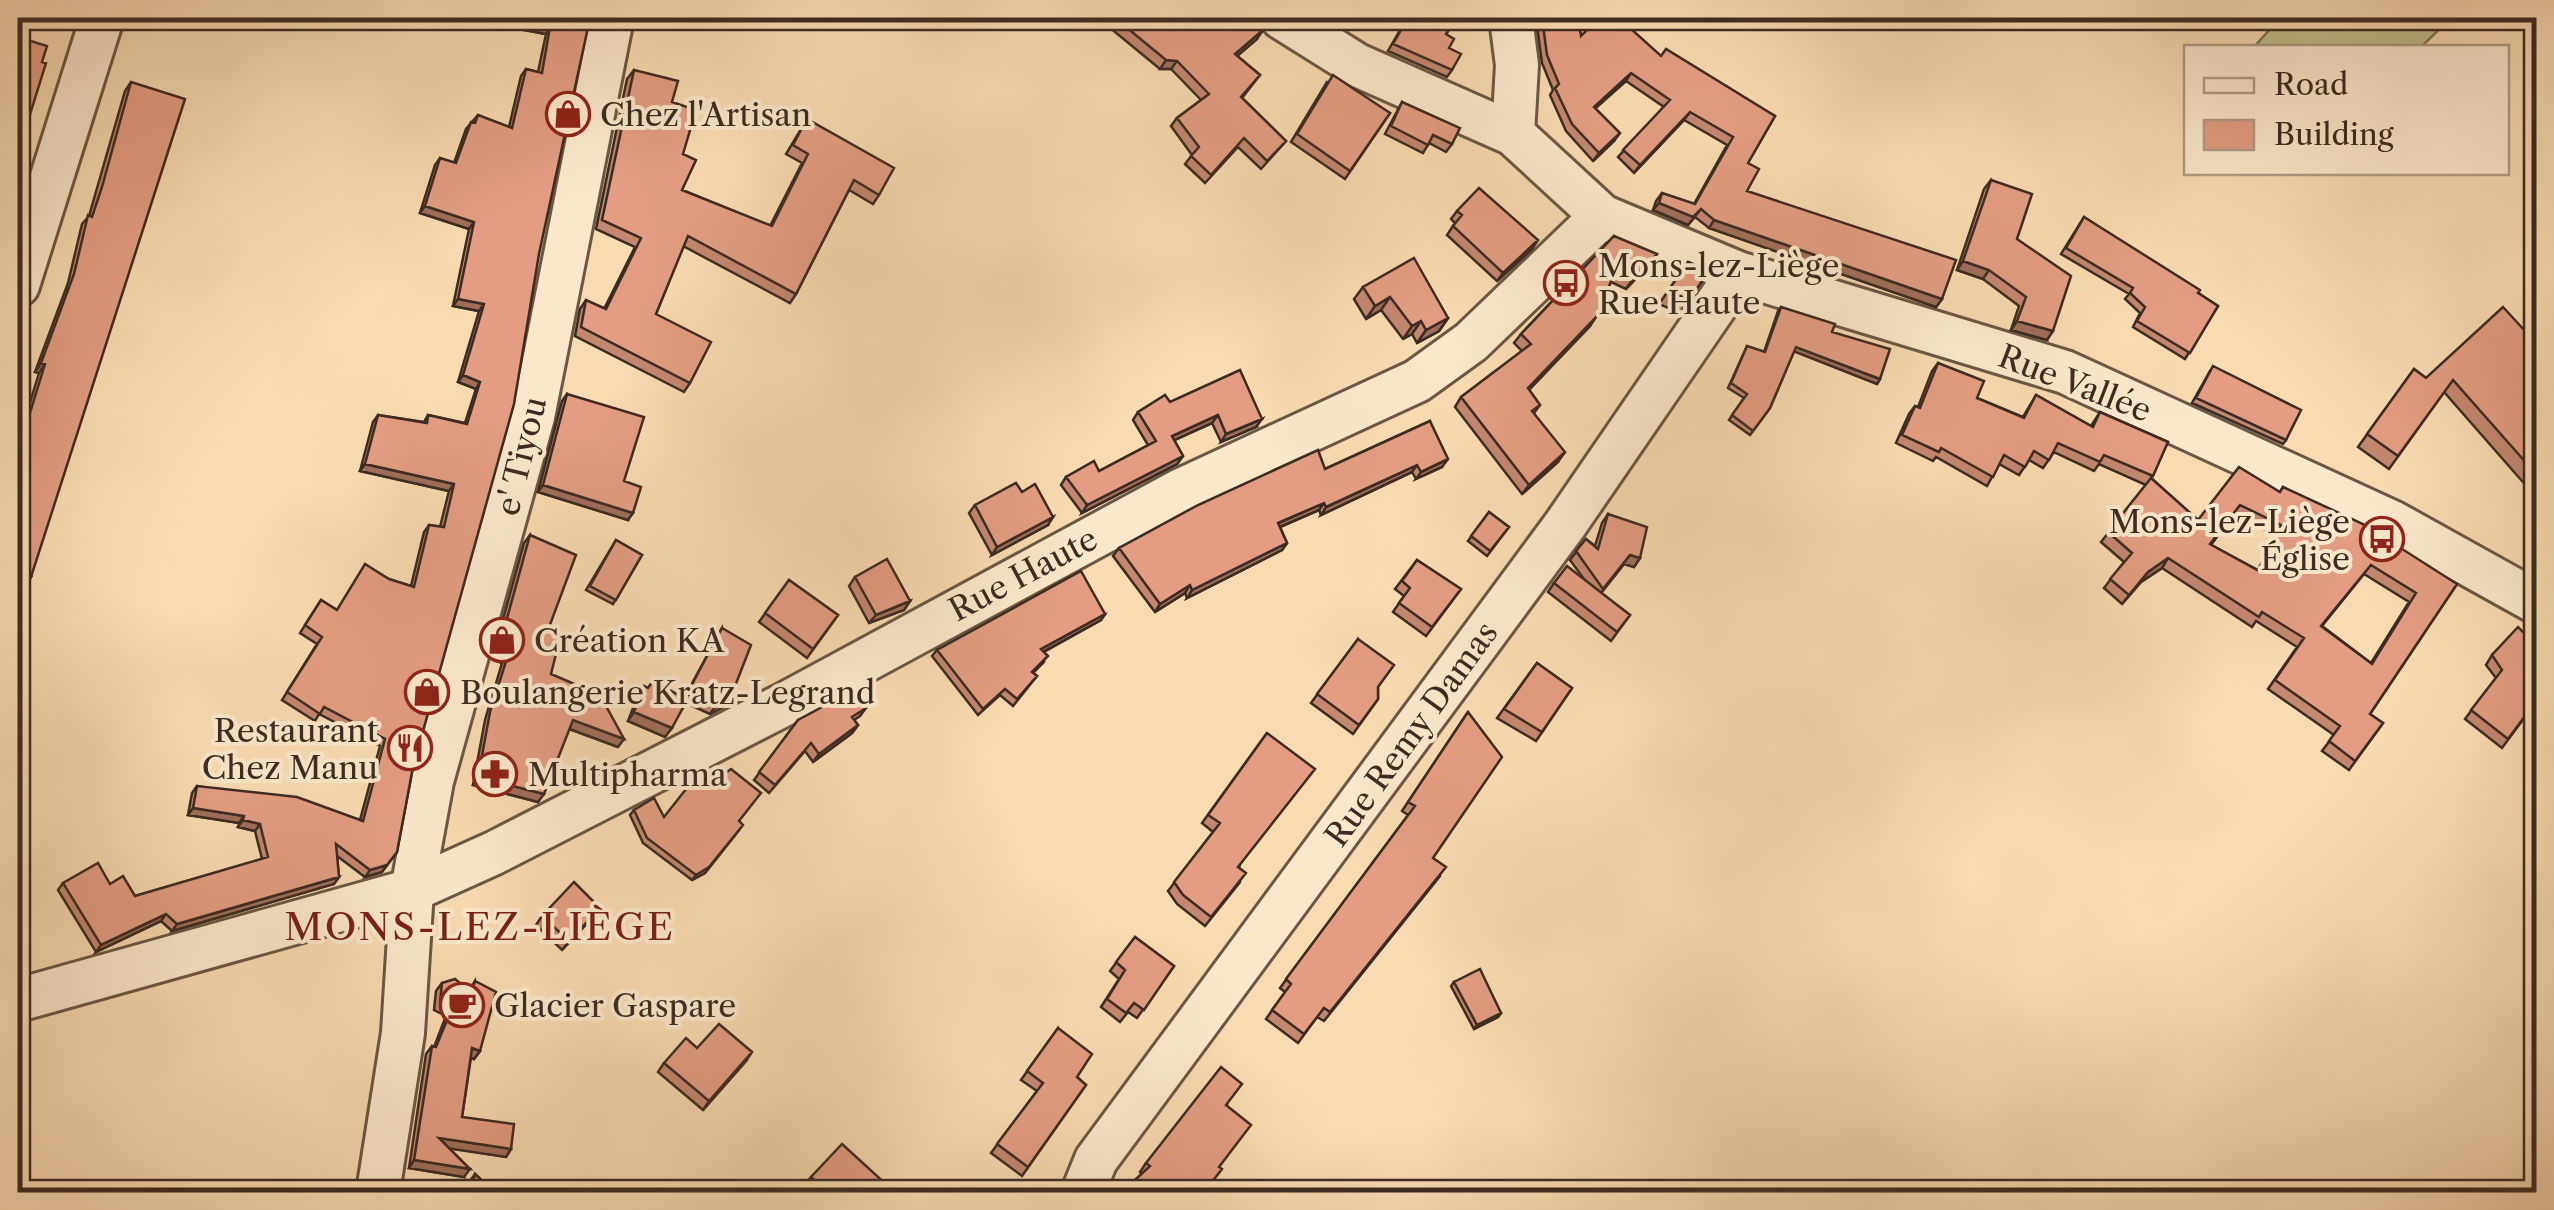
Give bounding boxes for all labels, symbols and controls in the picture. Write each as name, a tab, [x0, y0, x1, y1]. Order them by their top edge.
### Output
legend	[2184, 45, 2509, 175]
text: Road	[2274, 66, 2348, 103]
shop icon: Chez l'Artisan	[545, 91, 591, 137]
place label: Chez l'Artisan	[600, 95, 811, 134]
text: Building	[2274, 116, 2394, 153]
place label: Mons-lez-Liège Rue Haute	[1598, 246, 1839, 322]
bus stop icon: Mons-lez-Liège Rue Haute	[1543, 260, 1589, 306]
street label: Rue Vallée	[1993, 336, 2157, 430]
street label: e' Tiyou	[487, 393, 555, 519]
place label: Mons-lez-Liège Église	[2109, 502, 2350, 578]
bus stop icon: Mons-lez-Liège Église	[2359, 516, 2405, 562]
street label: Rue Haute	[942, 519, 1104, 629]
street label: Rue Remy Damas	[1316, 614, 1506, 854]
shop icon: Création KA	[479, 617, 525, 663]
place label: Création KA	[534, 621, 726, 660]
shop icon: Boulangerie Kratz-Legrand	[404, 669, 450, 715]
place label: Boulangerie Kratz-Legrand	[460, 673, 875, 712]
place label: Restaurant Chez Manu	[202, 711, 379, 787]
restaurant icon: Restaurant Chez Manu	[387, 725, 433, 771]
pharmacy icon: Multipharma	[472, 751, 518, 797]
place label: Multipharma	[528, 755, 727, 794]
district label: MONS-LEZ-LIÈGE	[284, 903, 676, 950]
cafe icon: Glacier Gaspare	[439, 982, 485, 1028]
place label: Glacier Gaspare	[494, 986, 736, 1025]

